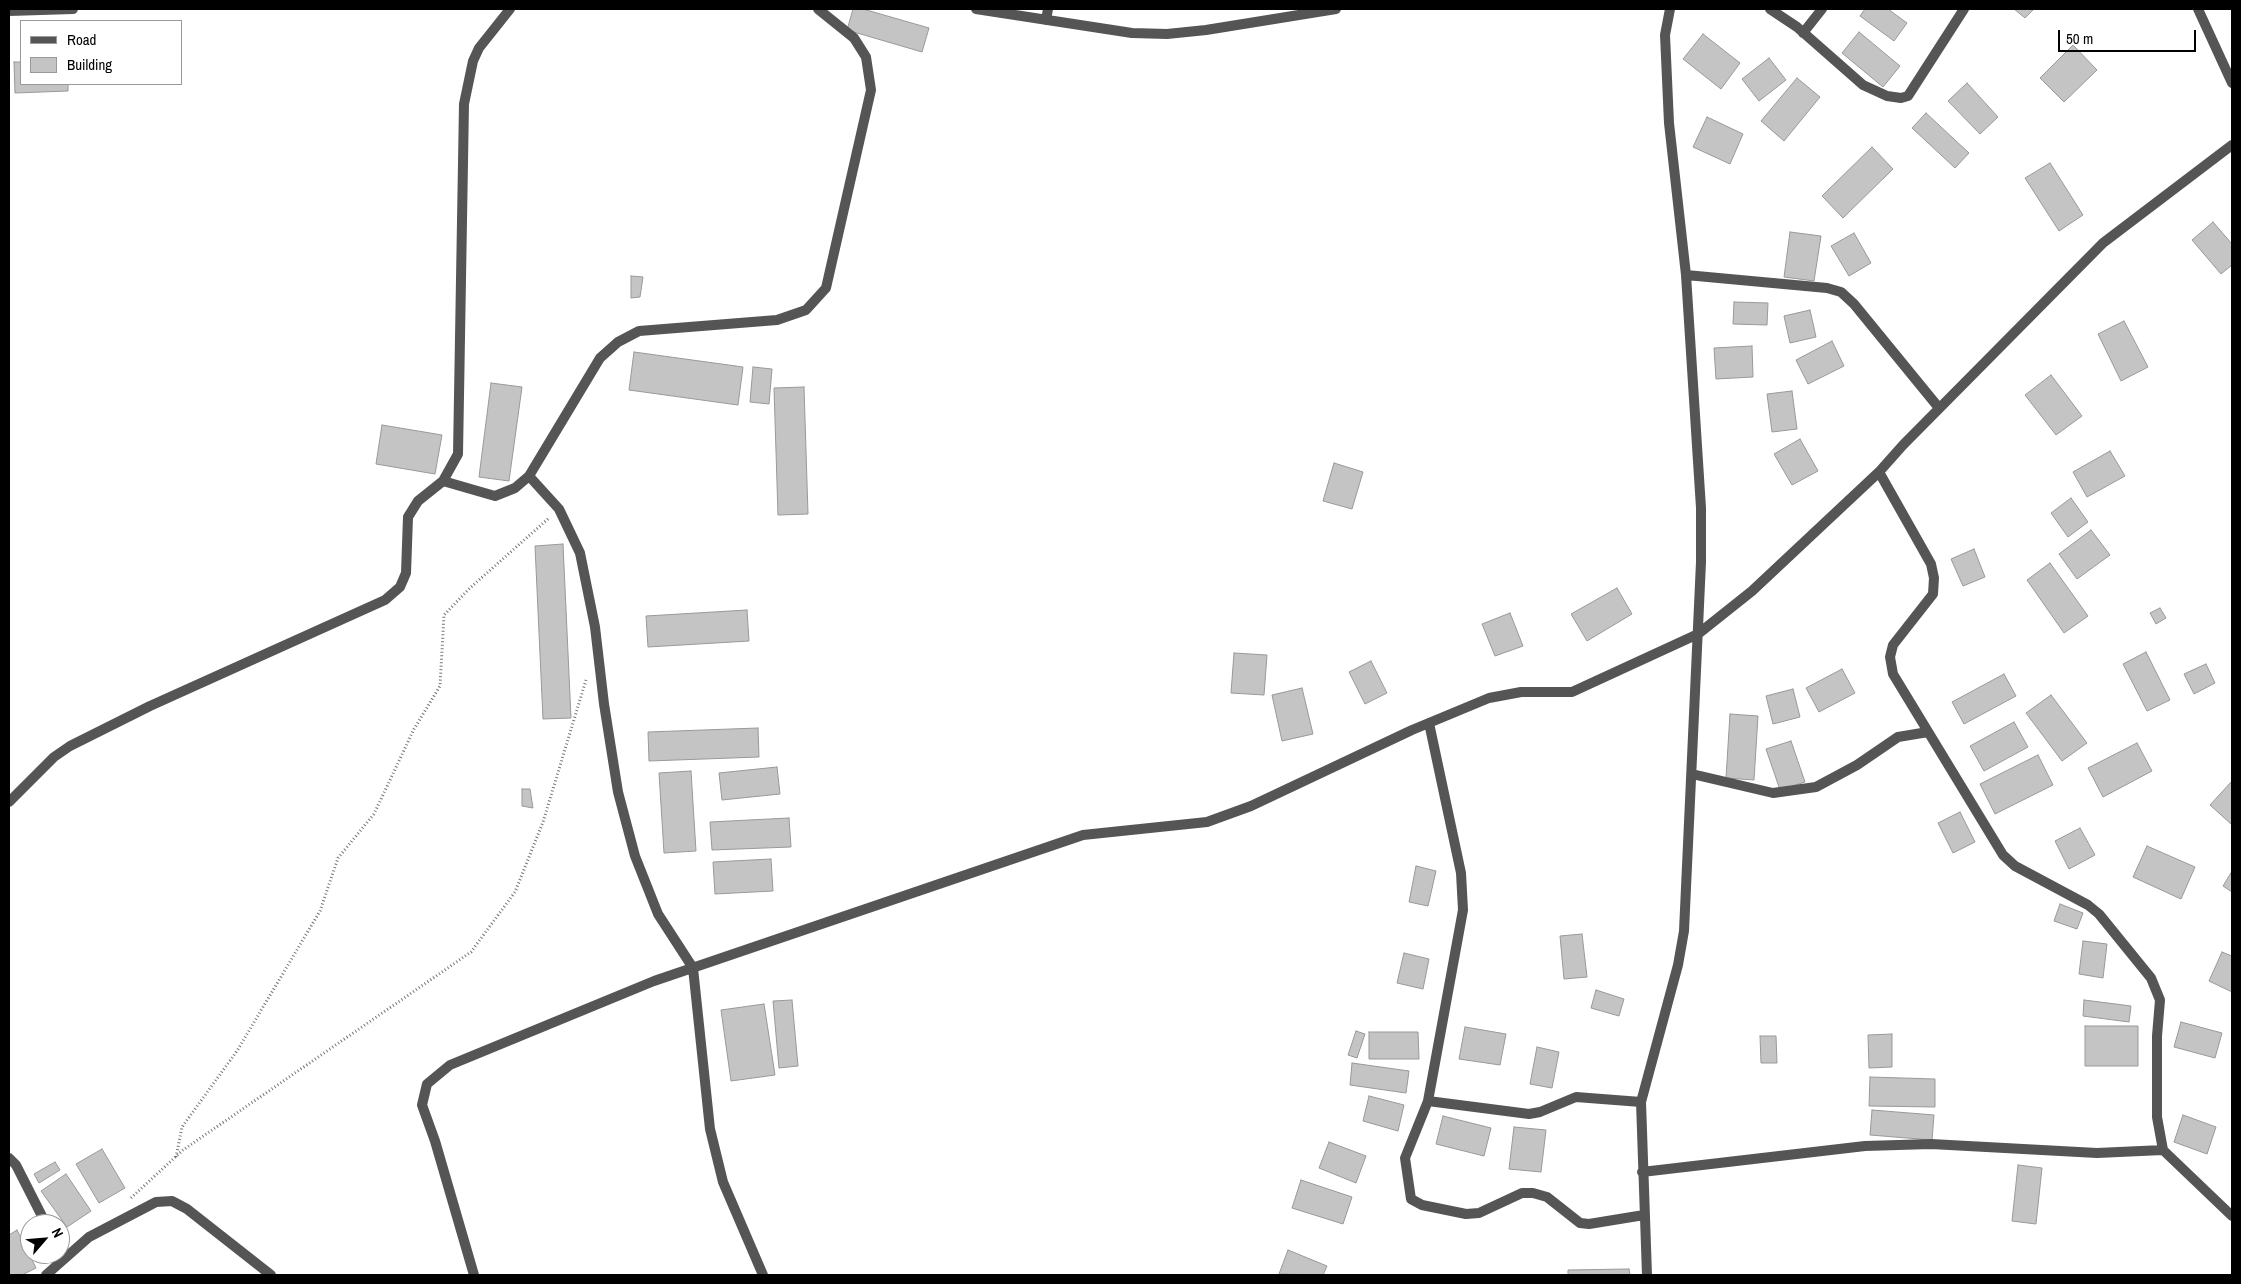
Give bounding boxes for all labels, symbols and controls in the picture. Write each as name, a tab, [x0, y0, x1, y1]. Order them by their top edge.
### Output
legend	[20, 20, 182, 85]
scale bar	[2061, 20, 2198, 52]
text: 50 m	[2066, 28, 2093, 49]
text: Road	[67, 29, 96, 50]
text: Building	[67, 54, 112, 75]
north arrow	[20, 1214, 70, 1264]
text: N	[48, 1225, 67, 1240]

